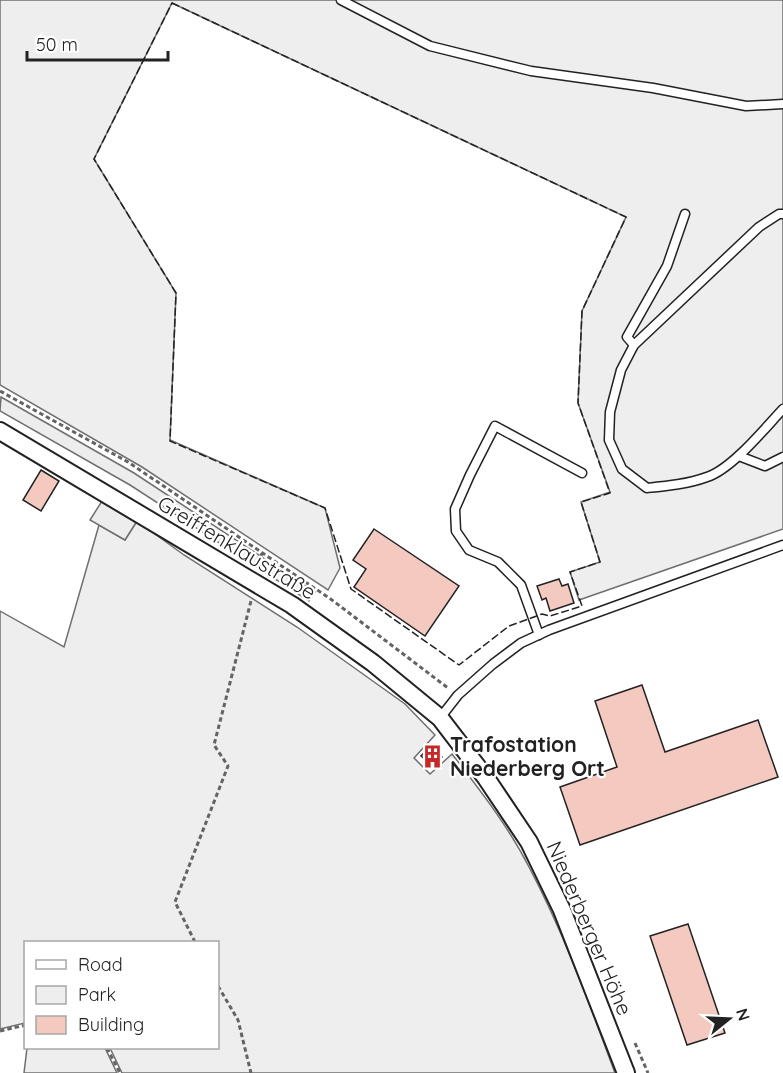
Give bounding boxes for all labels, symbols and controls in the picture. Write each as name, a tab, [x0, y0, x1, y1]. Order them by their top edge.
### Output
scale bar	[27, 24, 168, 62]
text: 50 m	[36, 33, 78, 56]
street label: Greiffenklaustraße	[153, 489, 321, 605]
place label: Trafostation Niederberg Ort	[450, 731, 605, 781]
building icon: Trafostation Niederberg Ort	[419, 743, 445, 769]
street label: Niederberger Höhe	[542, 837, 638, 1019]
legend	[24, 941, 219, 1049]
text: Road	[78, 953, 123, 976]
text: Park	[78, 983, 116, 1006]
north arrow	[699, 989, 759, 1049]
text: N	[732, 1006, 755, 1023]
text: Building	[78, 1013, 144, 1036]

